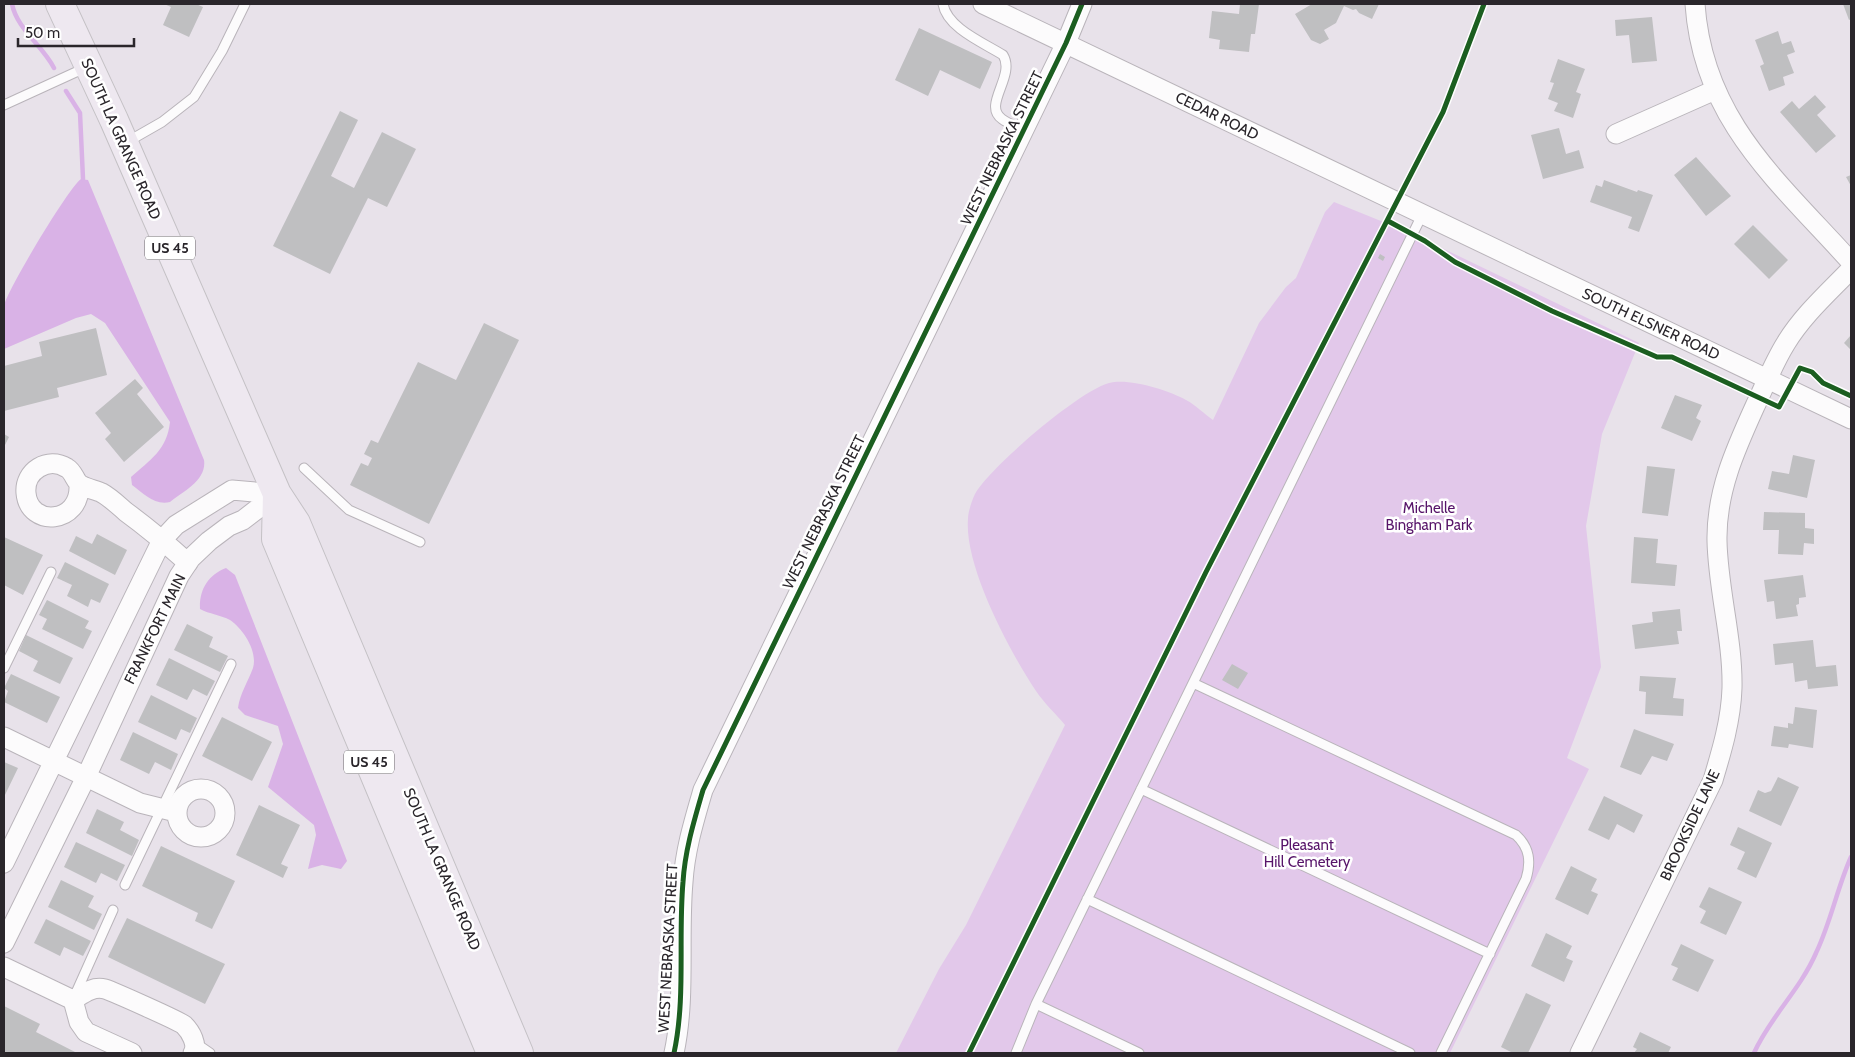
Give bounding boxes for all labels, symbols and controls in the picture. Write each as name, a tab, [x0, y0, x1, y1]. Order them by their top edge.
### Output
scale bar	[18, 15, 134, 47]
text: 50 m	[25, 24, 60, 42]
street label: SOUTH LA GRANGE ROAD	[77, 56, 165, 222]
street label: WEST NEBRASKA STREET	[957, 68, 1047, 228]
street label: CEDAR ROAD	[1172, 88, 1262, 144]
road number: US 45	[145, 237, 195, 260]
street label: SOUTH ELSNER ROAD	[1579, 284, 1723, 364]
street label: WEST NEBRASKA STREET	[779, 432, 869, 592]
park label: Michelle Bingham Park	[1386, 499, 1473, 534]
street label: FRANKFORT MAIN	[121, 571, 189, 687]
road number: US 45	[344, 750, 394, 774]
street label: BROOKSIDE LANE	[1656, 767, 1724, 883]
street label: SOUTH LA GRANGE ROAD	[400, 785, 484, 953]
park label: Pleasant Hill Cemetery	[1264, 836, 1351, 871]
street label: WEST NEBRASKA STREET	[655, 863, 681, 1033]

